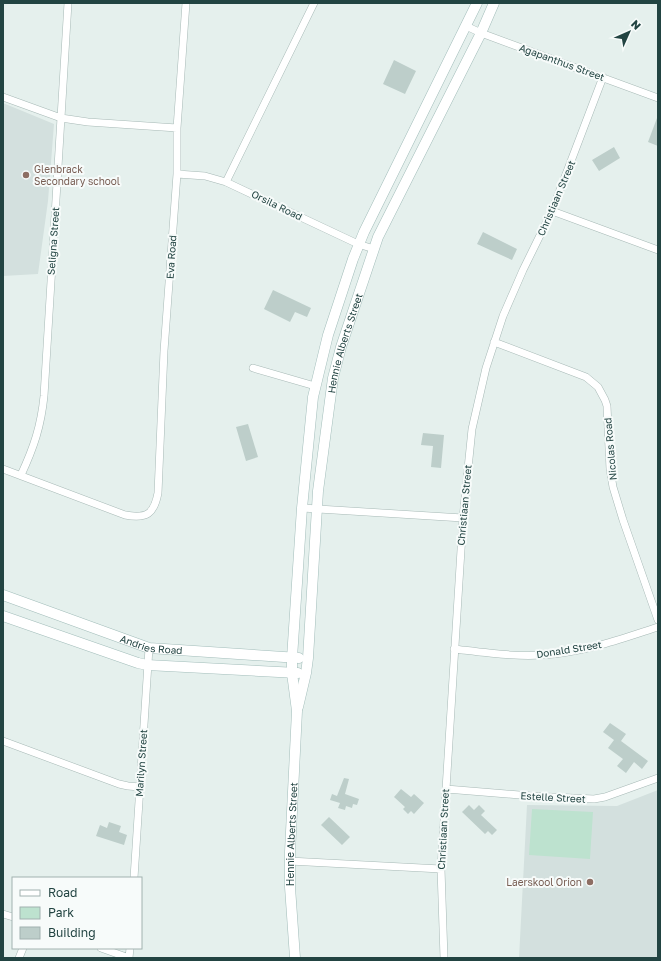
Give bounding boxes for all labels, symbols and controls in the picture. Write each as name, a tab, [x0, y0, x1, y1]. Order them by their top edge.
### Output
north arrow	[609, 12, 649, 52]
text: N	[629, 17, 644, 32]
street label: Agapanthus Street	[518, 41, 606, 83]
street label: Christiaan Street	[535, 158, 577, 238]
place label: Glenbrack Secondary school	[34, 163, 120, 187]
marker: Glenbrack Secondary school	[21, 170, 31, 180]
street label: Orsila Road	[250, 188, 304, 222]
street label: Seligna Street	[45, 207, 61, 275]
street label: Eva Road	[163, 235, 179, 279]
street label: Hennie Alberts Street	[325, 291, 365, 394]
street label: Nicolas Road	[601, 417, 619, 481]
street label: Christiaan Street	[454, 464, 474, 546]
street label: Andries Road	[119, 632, 183, 656]
street label: Donald Street	[535, 638, 603, 660]
street label: Marilyn Street	[133, 729, 149, 797]
street label: Hennie Alberts Street	[284, 782, 299, 886]
street label: Christiaan Street	[435, 788, 451, 870]
street label: Estelle Street	[520, 789, 586, 805]
place label: Laerskool Orion	[506, 876, 582, 888]
legend	[12, 877, 142, 949]
marker: Laerskool Orion	[585, 877, 595, 887]
text: Road	[48, 885, 77, 900]
text: Park	[48, 905, 74, 920]
text: Building	[48, 925, 96, 940]

